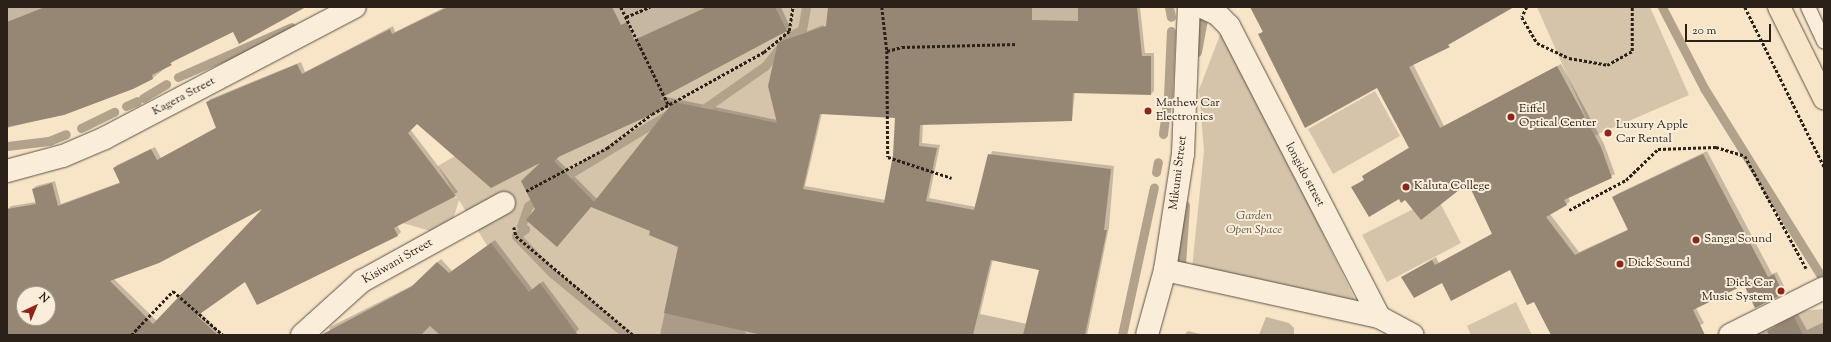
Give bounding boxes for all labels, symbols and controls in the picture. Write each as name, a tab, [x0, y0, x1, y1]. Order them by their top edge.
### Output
scale bar	[1687, 16, 1773, 42]
text: 20 m	[1692, 22, 1716, 40]
street label: Kagera Street	[150, 74, 218, 120]
place label: Mathew Car Electronics	[1156, 97, 1220, 125]
place label: Eiffel Optical Center	[1519, 103, 1596, 131]
marker: Mathew Car Electronics	[1143, 106, 1153, 116]
marker: Eiffel Optical Center	[1506, 112, 1516, 122]
place label: Luxury Apple Car Rental	[1616, 119, 1688, 147]
marker: Luxury Apple Car Rental	[1603, 128, 1613, 138]
street label: Mikumi Street	[1167, 135, 1191, 211]
street label: longido street	[1281, 141, 1327, 209]
place label: Kaluta College	[1414, 180, 1490, 194]
marker: Kaluta College	[1401, 182, 1411, 192]
park label: Garden Open Space	[1226, 210, 1282, 238]
place label: Sanga Sound	[1704, 233, 1772, 247]
marker: Sanga Sound	[1691, 235, 1701, 245]
street label: Kisiwani Street	[360, 236, 436, 288]
place label: Dick Sound	[1628, 257, 1690, 271]
marker: Dick Sound	[1615, 259, 1625, 269]
place label: Dick Car Music System	[1702, 277, 1773, 305]
north arrow	[16, 286, 56, 326]
marker: Dick Car Music System	[1776, 286, 1786, 296]
text: N	[35, 289, 52, 307]

